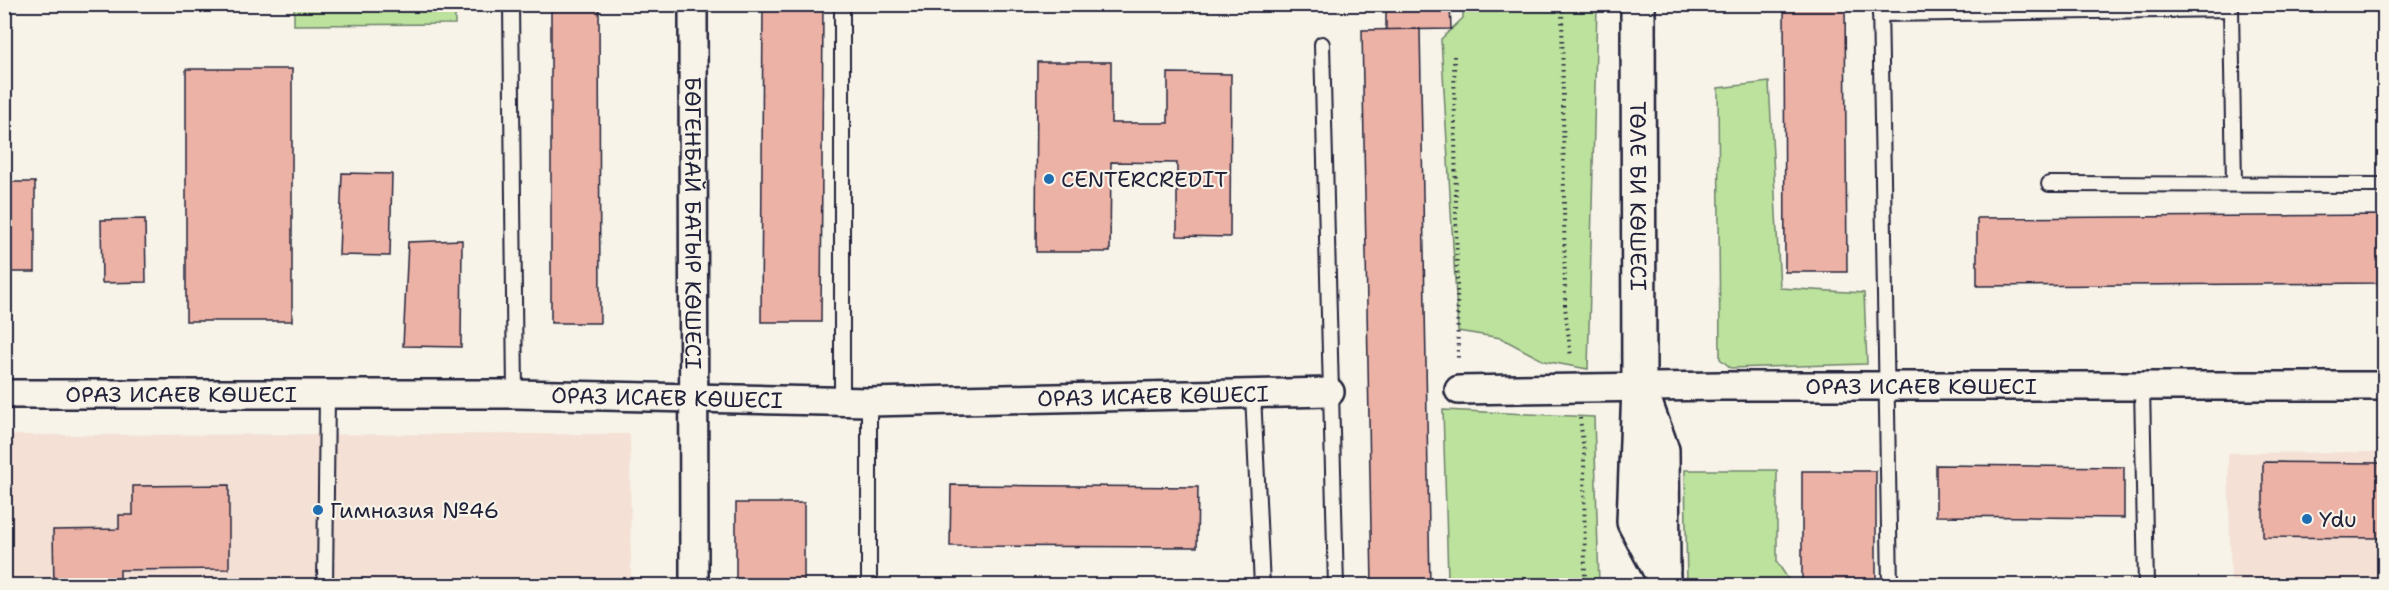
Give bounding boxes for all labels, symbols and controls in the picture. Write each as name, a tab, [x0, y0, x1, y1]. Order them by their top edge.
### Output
street label: БӨГЕНБАЙ БАТЫР КӨШЕСІ	[679, 77, 708, 369]
street label: ТӨЛЕ БИ КӨШЕСІ	[1624, 101, 1653, 291]
place label: CENTERCREDIT	[1061, 165, 1228, 194]
marker: CENTERCREDIT	[1042, 172, 1056, 186]
street label: ОРАЗ ИСАЕВ КӨШЕСІ	[1805, 372, 2037, 401]
street label: ОРАЗ ИСАЕВ КӨШЕСІ	[1037, 379, 1269, 413]
street label: ОРАЗ ИСАЕВ КӨШЕСІ	[65, 380, 297, 409]
street label: ОРАЗ ИСАЕВ КӨШЕСІ	[551, 380, 783, 415]
place label: Гимназия №46	[330, 496, 499, 525]
marker: Гимназия №46	[311, 503, 325, 517]
place label: Ydu	[2319, 505, 2357, 534]
marker: Ydu	[2300, 512, 2314, 526]

